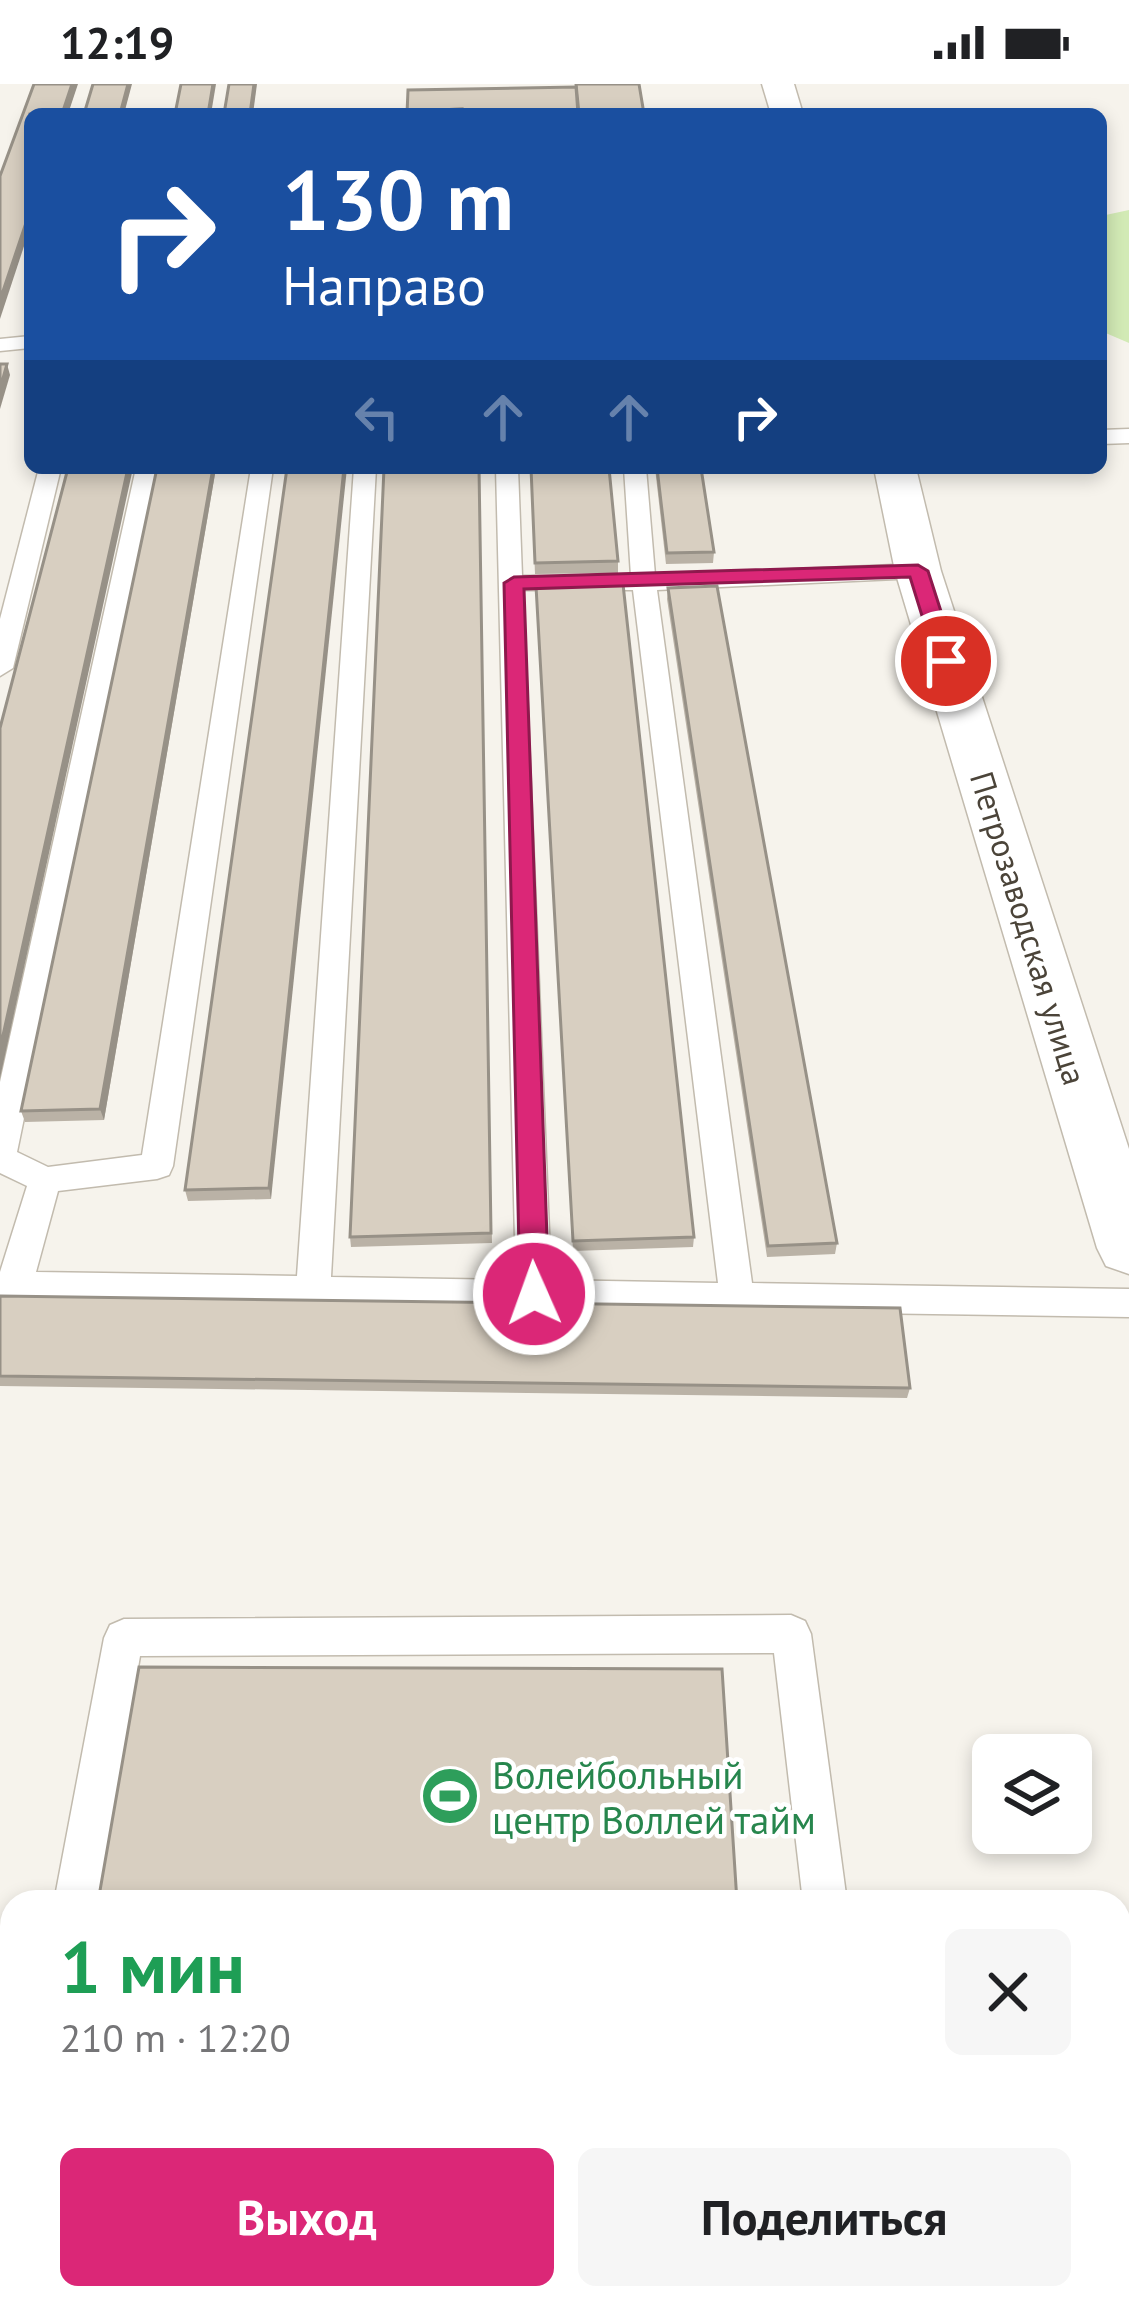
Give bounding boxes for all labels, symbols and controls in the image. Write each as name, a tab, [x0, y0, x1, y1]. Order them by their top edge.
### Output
text: 12:19	[60, 13, 174, 71]
text: 130 m	[282, 144, 514, 253]
icon: right	[84, 156, 240, 312]
text: Направо	[282, 250, 486, 320]
icon: left	[344, 384, 410, 450]
icon: ahead	[470, 384, 536, 450]
icon: ahead	[596, 384, 662, 450]
icon: right	[722, 384, 788, 450]
pin	[895, 610, 997, 712]
icon: arrive	[913, 628, 979, 694]
street label: Петрозаводская улица	[961, 766, 1097, 1090]
position arrow	[471, 1231, 597, 1357]
map controls	[972, 1734, 1092, 1854]
button: layers	[972, 1734, 1092, 1854]
place label: Волейбольный центр Воллей тайм	[492, 1749, 816, 1845]
sports icon: Волейбольный центр Воллей тайм	[419, 1765, 481, 1827]
text: 1 мин	[60, 1920, 245, 2013]
button: close	[945, 1929, 1071, 2055]
text: 210 m · 12:20	[60, 2012, 291, 2063]
button: Выход	[60, 2148, 554, 2286]
button: Поделиться	[578, 2148, 1071, 2286]

